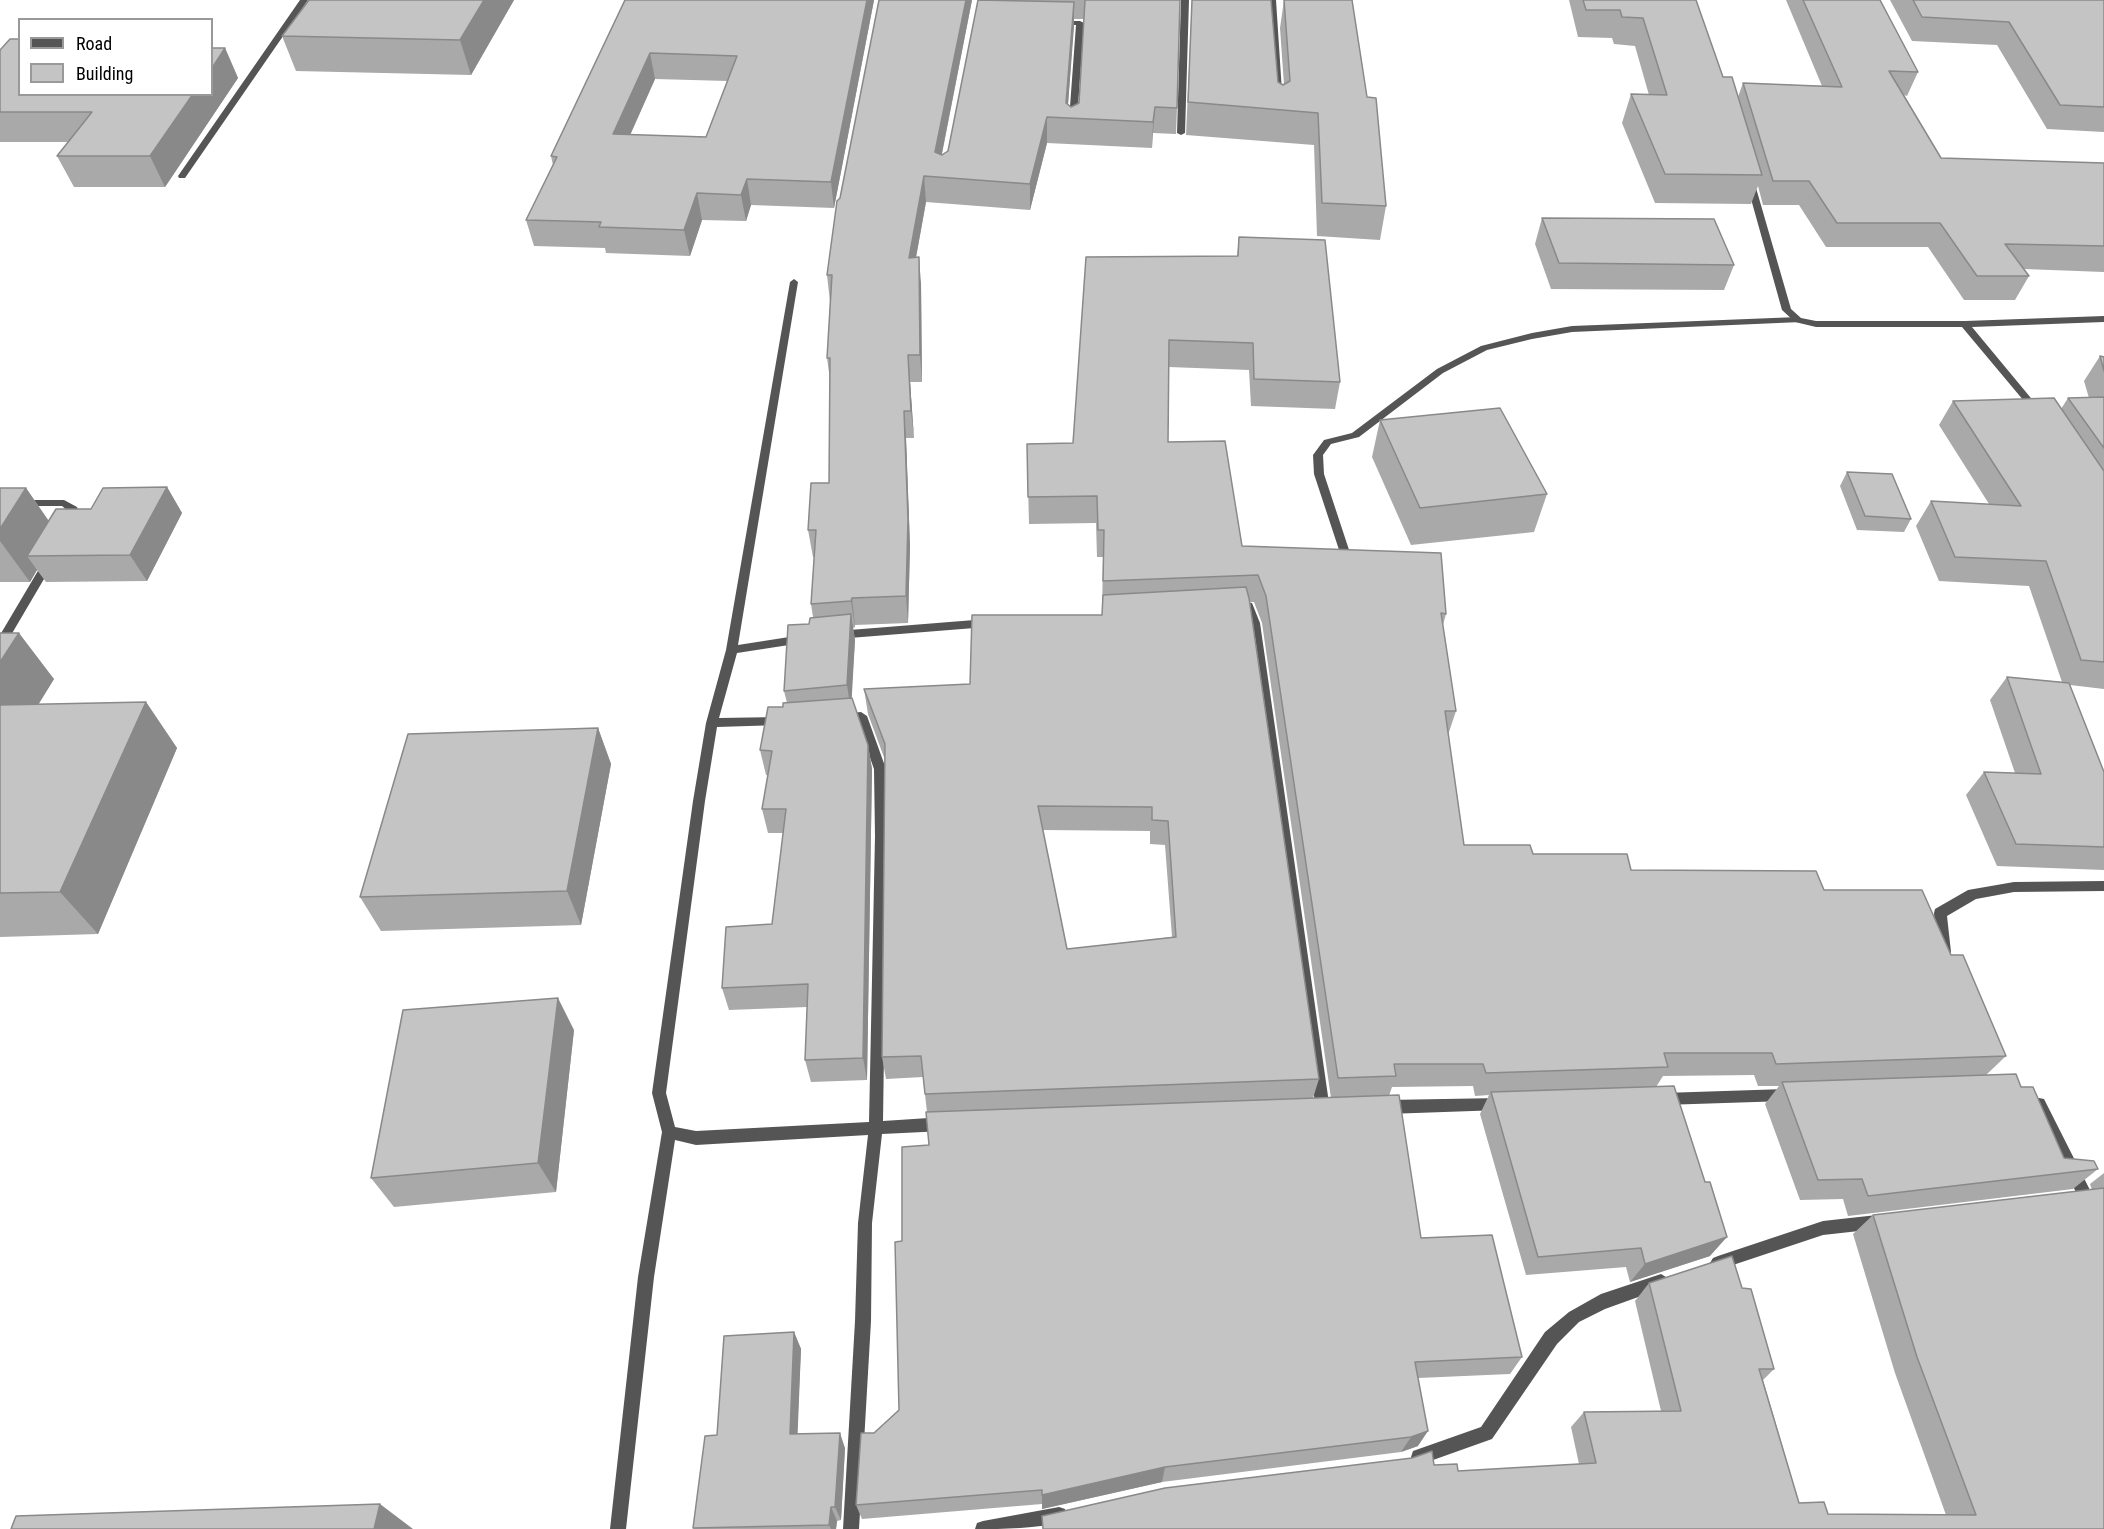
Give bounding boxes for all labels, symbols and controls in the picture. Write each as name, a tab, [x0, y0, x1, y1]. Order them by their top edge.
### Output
legend	[18, 18, 213, 96]
text: Road	[76, 33, 112, 54]
text: Building	[76, 63, 133, 84]

